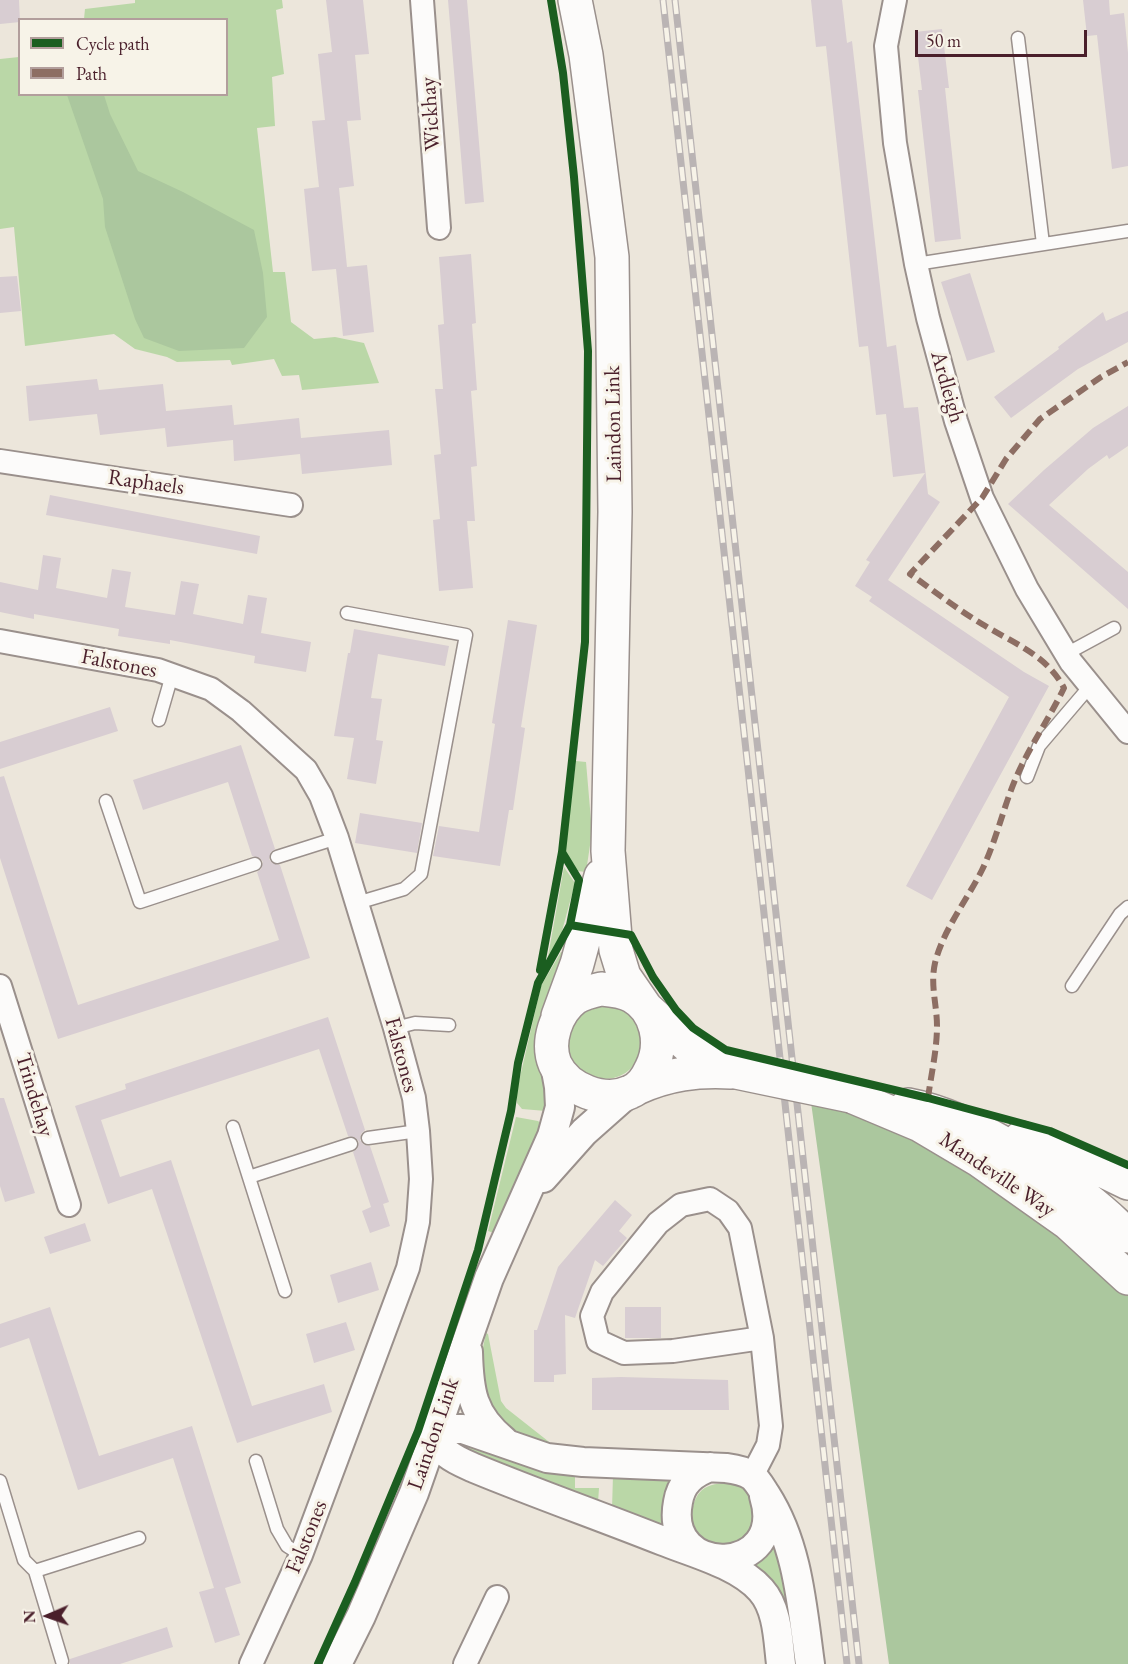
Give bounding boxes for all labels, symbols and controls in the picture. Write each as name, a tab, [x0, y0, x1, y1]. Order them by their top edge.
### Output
legend	[18, 18, 228, 96]
scale bar	[918, 18, 1090, 56]
text: 50 m	[926, 29, 961, 52]
text: Cycle path	[76, 32, 150, 55]
text: Path	[76, 62, 107, 85]
street label: Wickhay	[415, 76, 447, 152]
street label: Ardleigh	[924, 348, 970, 426]
street label: Laindon Link	[600, 365, 628, 483]
street label: Raphaels	[106, 465, 186, 501]
street label: Falstones	[79, 644, 159, 684]
street label: Falstones	[378, 1014, 424, 1096]
street label: Trindehay	[9, 1050, 59, 1140]
street label: Mandeville Way	[934, 1127, 1060, 1223]
street label: Laindon Link	[402, 1374, 466, 1494]
street label: Falstones	[280, 1496, 334, 1578]
north arrow	[18, 1586, 78, 1646]
text: N	[19, 1610, 40, 1623]

